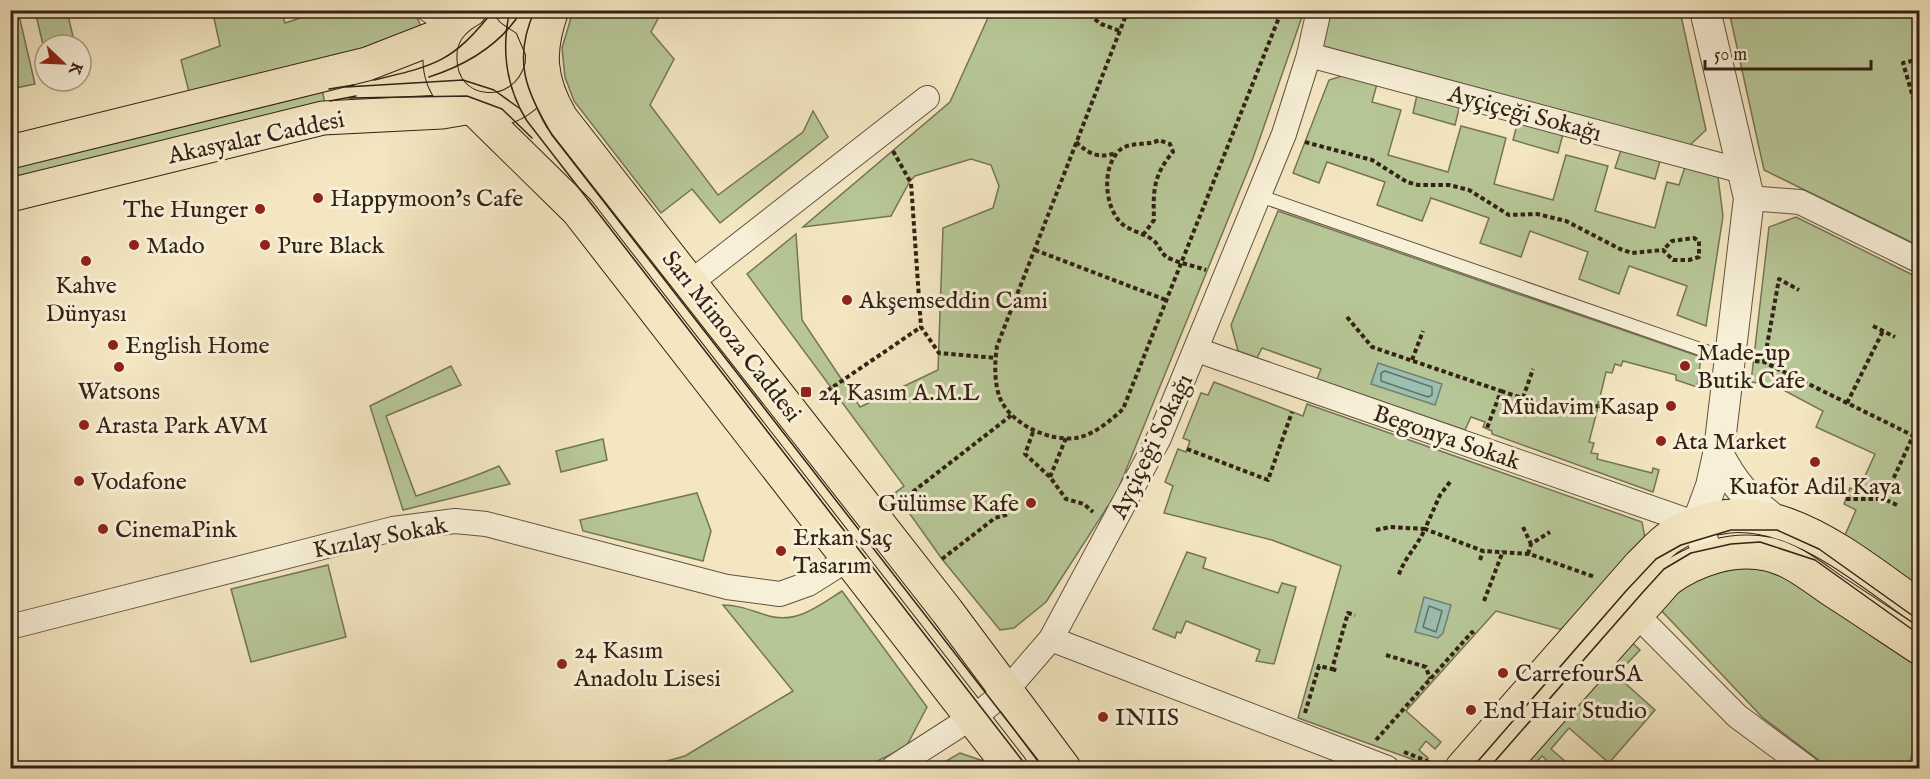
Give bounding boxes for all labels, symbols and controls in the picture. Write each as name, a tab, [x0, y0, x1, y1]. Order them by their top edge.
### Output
north arrow	[33, 33, 93, 93]
scale bar	[1705, 33, 1872, 71]
text: 50 m	[1714, 44, 1747, 67]
text: K	[63, 59, 86, 79]
street label: Ayçiçeği Sokağı	[1444, 79, 1605, 150]
street label: Akasyalar Caddesi	[164, 105, 347, 173]
place label: Happymoon’s Cafe	[330, 184, 523, 215]
marker: Happymoon’s Cafe	[311, 191, 325, 205]
place label: The Hunger	[123, 195, 248, 226]
marker: The Hunger	[253, 202, 267, 216]
place label: Mado	[146, 231, 205, 262]
place label: Pure Black	[277, 231, 385, 262]
marker: Mado	[127, 238, 141, 252]
marker: Pure Black	[258, 238, 272, 252]
street label: Sarı Mimoza Caddesi	[654, 245, 807, 429]
marker: Kahve Dünyası	[79, 254, 93, 268]
place label: Kahve Dünyası	[45, 271, 127, 330]
place label: Akşemseddin Cami	[858, 286, 1048, 317]
marker: Akşemseddin Cami	[840, 293, 854, 307]
place label: English Home	[125, 331, 270, 362]
marker: English Home	[106, 338, 120, 352]
place label: Made-up Butik Cafe	[1697, 338, 1805, 397]
marker: Made-up Butik Cafe	[1678, 359, 1692, 373]
marker: Watsons	[112, 360, 126, 374]
street label: Ayçiçeği Sokağı	[1103, 369, 1201, 525]
place label: Watsons	[78, 377, 160, 408]
place label: 24 Kasım A.M.L	[818, 378, 980, 409]
marker: 24 Kasım A.M.L	[799, 385, 813, 399]
place label: Müdavim Kasap	[1501, 392, 1659, 423]
street label: Begonya Sokak	[1369, 399, 1524, 478]
marker: Müdavim Kasap	[1664, 399, 1678, 413]
place label: Arasta Park AVM	[95, 411, 268, 442]
marker: Arasta Park AVM	[77, 418, 91, 432]
place label: Ata Market	[1672, 427, 1787, 458]
marker: Ata Market	[1654, 434, 1668, 448]
marker: Kuaför Adil Kaya	[1808, 455, 1822, 469]
place label: Vodafone	[90, 467, 187, 498]
place label: Kuaför Adil Kaya	[1729, 472, 1902, 503]
marker: Vodafone	[72, 474, 86, 488]
place label: Gülümse Kafe	[878, 489, 1019, 520]
marker: Gülümse Kafe	[1024, 496, 1038, 510]
street label: Kızılay Sokak	[310, 510, 450, 567]
place label: CinemaPink	[115, 515, 237, 546]
marker: CinemaPink	[96, 522, 110, 536]
place label: Erkan Saç Tasarım	[793, 523, 893, 582]
marker: Erkan Saç Tasarım	[774, 544, 788, 558]
place label: 24 Kasım Anadolu Lisesi	[573, 636, 721, 695]
marker: 24 Kasım Anadolu Lisesi	[555, 657, 569, 671]
place label: CarrefourSA	[1515, 659, 1643, 690]
marker: CarrefourSA	[1496, 666, 1510, 680]
place label: End Hair Studio	[1483, 696, 1647, 727]
place label: INIIS	[1115, 703, 1179, 734]
marker: End Hair Studio	[1464, 703, 1478, 717]
marker: INIIS	[1096, 710, 1110, 724]

